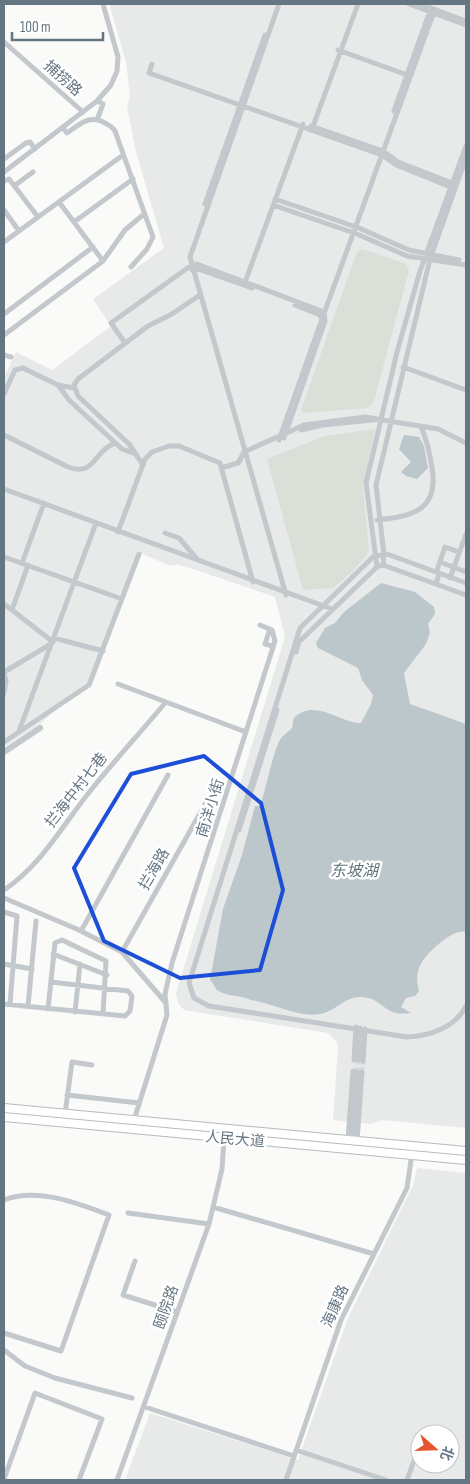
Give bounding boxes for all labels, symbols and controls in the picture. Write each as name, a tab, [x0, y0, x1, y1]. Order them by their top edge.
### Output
scale bar	[12, 10, 104, 42]
text: 100 m	[20, 18, 51, 37]
street label: 捕捞路	[40, 56, 86, 100]
street label: 拦海中村七巷	[41, 749, 112, 832]
street label: 南洋小街	[193, 777, 228, 840]
street label: 拦海路	[135, 845, 174, 893]
water label: 东坡湖	[330, 862, 381, 881]
street label: 人民大道	[204, 1127, 266, 1152]
street label: 海康路	[318, 1282, 353, 1331]
street label: 颐院路	[150, 1283, 183, 1332]
north arrow	[410, 1424, 460, 1474]
text: 北	[436, 1444, 457, 1463]

